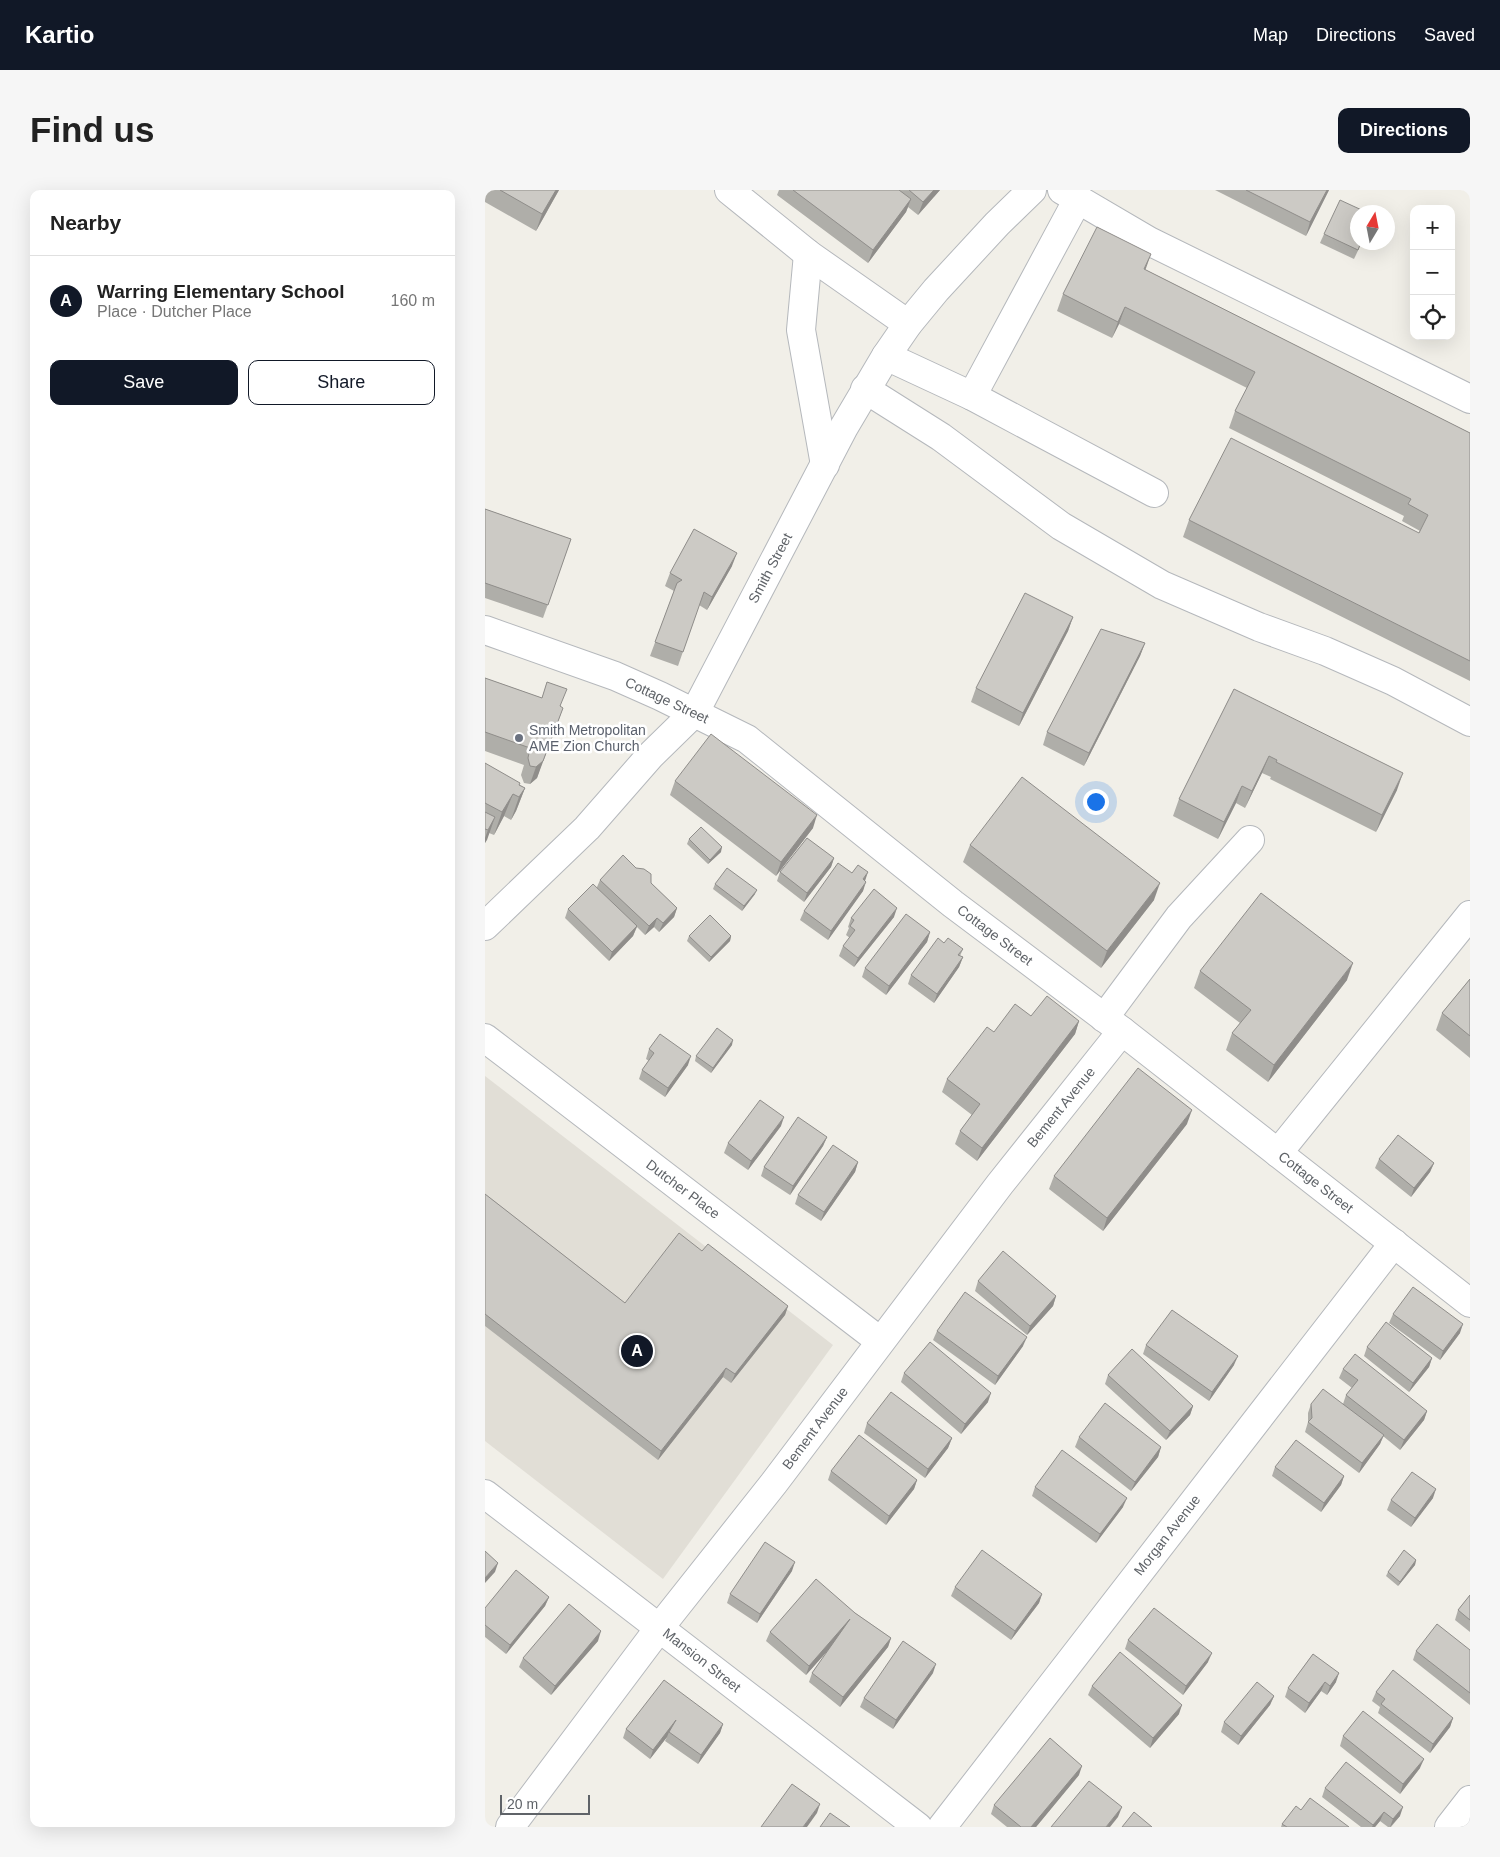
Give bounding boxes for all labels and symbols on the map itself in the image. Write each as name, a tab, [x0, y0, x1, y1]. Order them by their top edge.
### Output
north arrow	[1350, 205, 1395, 250]
street label: Smith Street	[745, 530, 795, 606]
street label: Cottage Street	[623, 674, 711, 726]
place label: Smith Metropolitan AME Zion Church	[529, 722, 646, 754]
marker: Smith Metropolitan AME Zion Church	[513, 732, 525, 744]
your location	[1083, 789, 1109, 815]
street label: Cottage Street	[954, 901, 1036, 969]
street label: Bement Avenue	[1024, 1063, 1098, 1150]
street label: Cottage Street	[1276, 1148, 1357, 1216]
street label: Dutcher Place	[643, 1156, 723, 1222]
pin: A	[621, 1332, 653, 1370]
street label: Bement Avenue	[779, 1384, 851, 1472]
street label: Morgan Avenue	[1131, 1491, 1204, 1578]
street label: Mansion Street	[660, 1625, 744, 1695]
scale bar	[500, 1792, 590, 1815]

